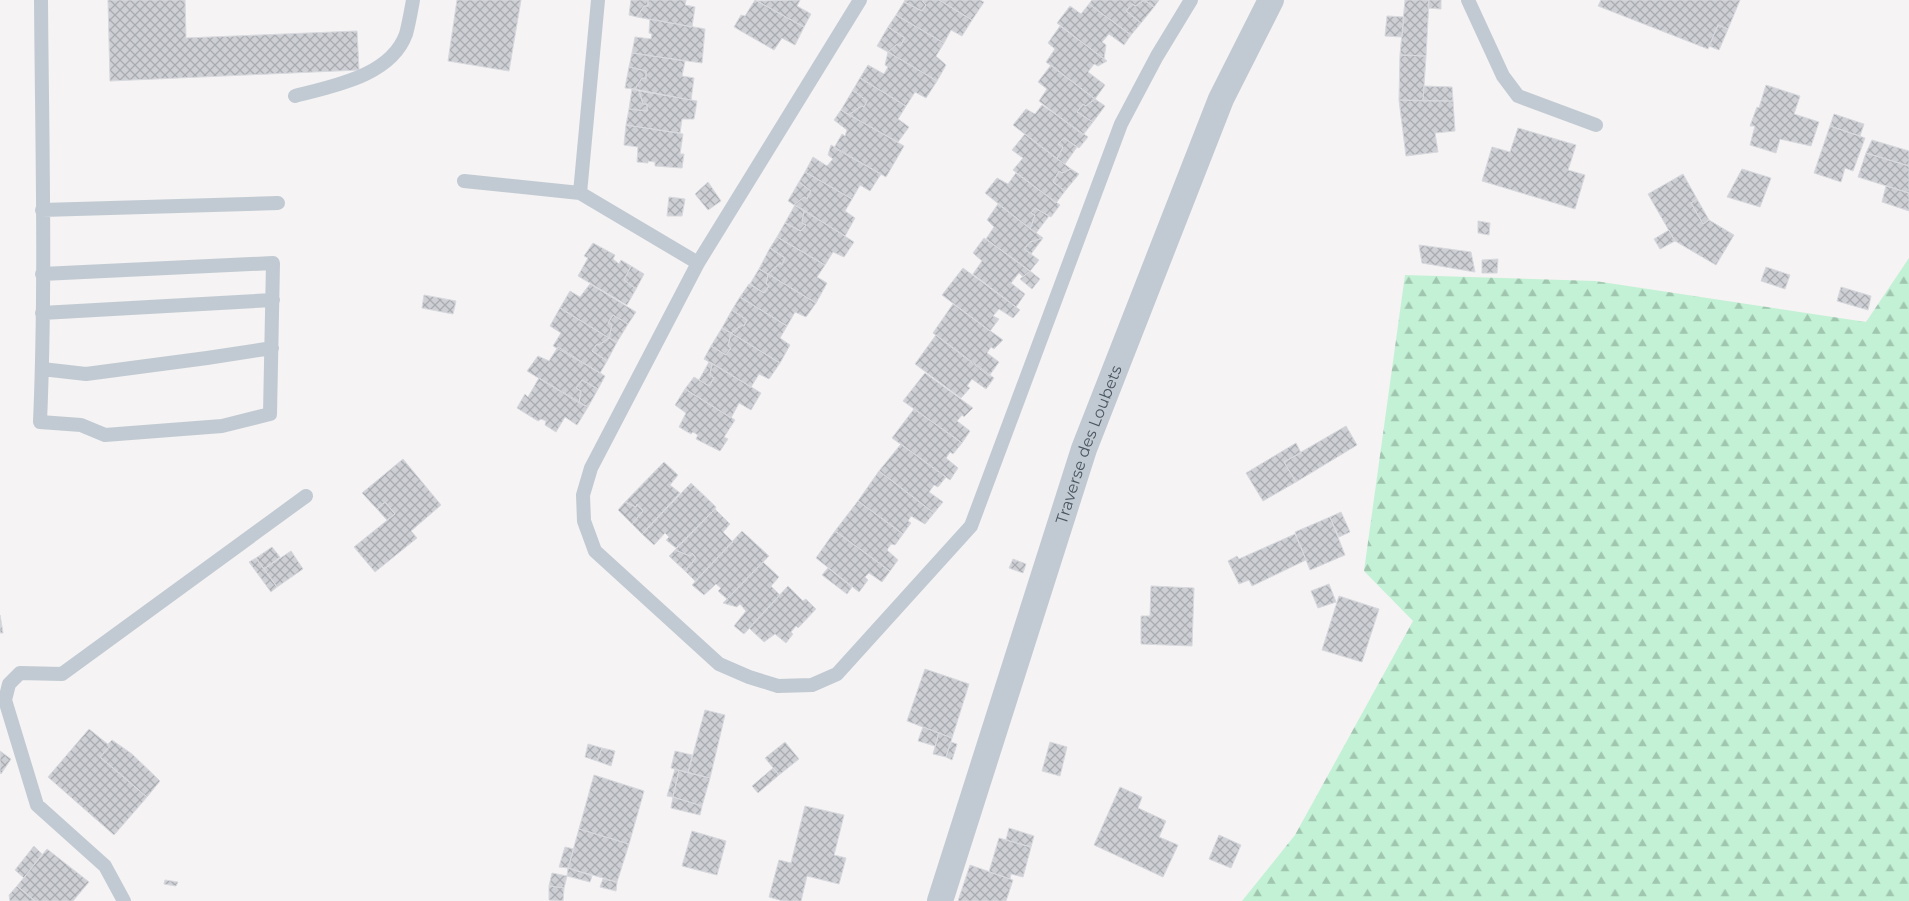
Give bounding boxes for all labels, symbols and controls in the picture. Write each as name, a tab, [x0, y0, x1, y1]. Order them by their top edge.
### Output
street label: Traverse des Loubets	[1051, 362, 1126, 526]

